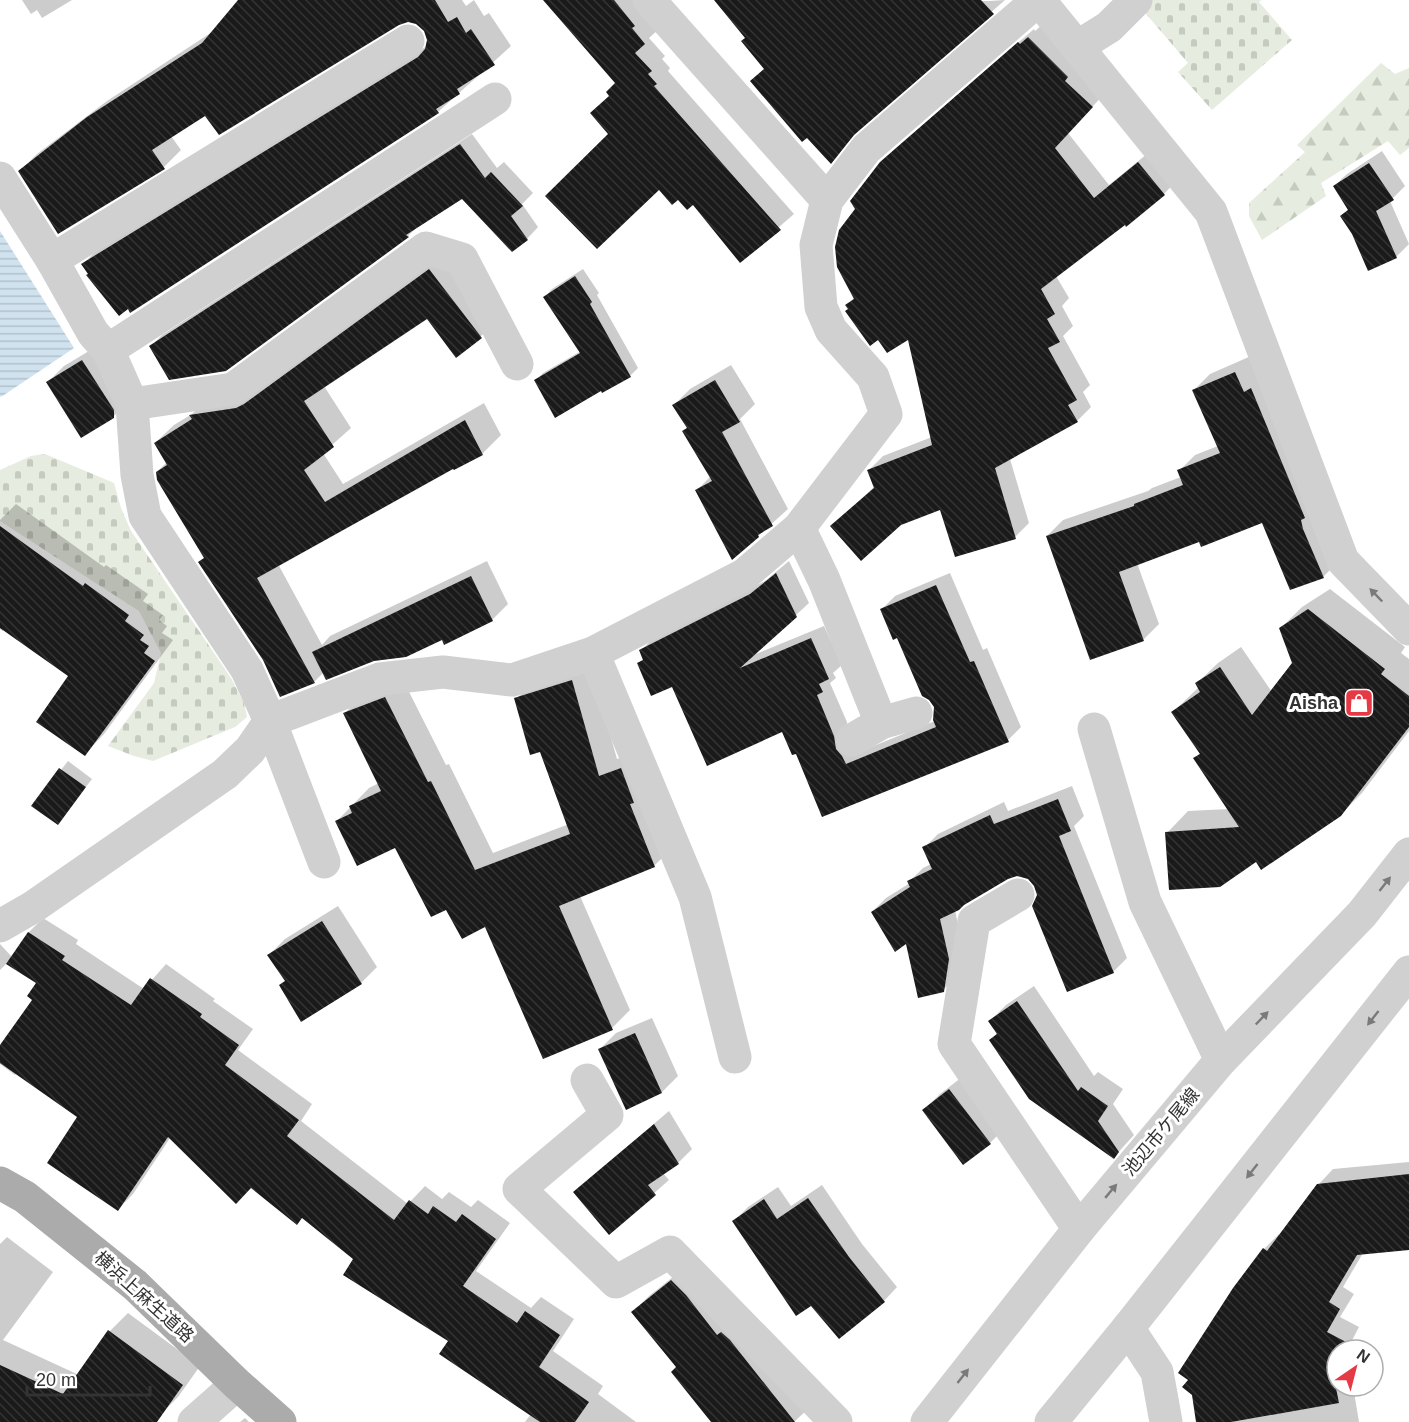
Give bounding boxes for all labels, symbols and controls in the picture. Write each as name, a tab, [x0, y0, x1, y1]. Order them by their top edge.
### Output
one-way arrow	[1369, 588, 1383, 603]
shop icon: Aisha	[1343, 687, 1375, 719]
place label: Aisha	[1289, 693, 1339, 713]
one-way arrow	[1379, 877, 1391, 892]
one-way arrow	[1367, 1011, 1379, 1026]
one-way arrow	[1254, 1012, 1268, 1026]
street label: 池辺市ケ尾線	[1119, 1084, 1203, 1180]
one-way arrow	[1245, 1163, 1258, 1179]
one-way arrow	[1104, 1184, 1117, 1199]
street label: 横浜上麻生道路	[90, 1247, 198, 1347]
north arrow	[1325, 1338, 1385, 1398]
text: N	[1354, 1346, 1373, 1366]
scale bar	[27, 1359, 150, 1397]
one-way arrow	[957, 1368, 970, 1384]
text: 20 m	[36, 1370, 76, 1390]

